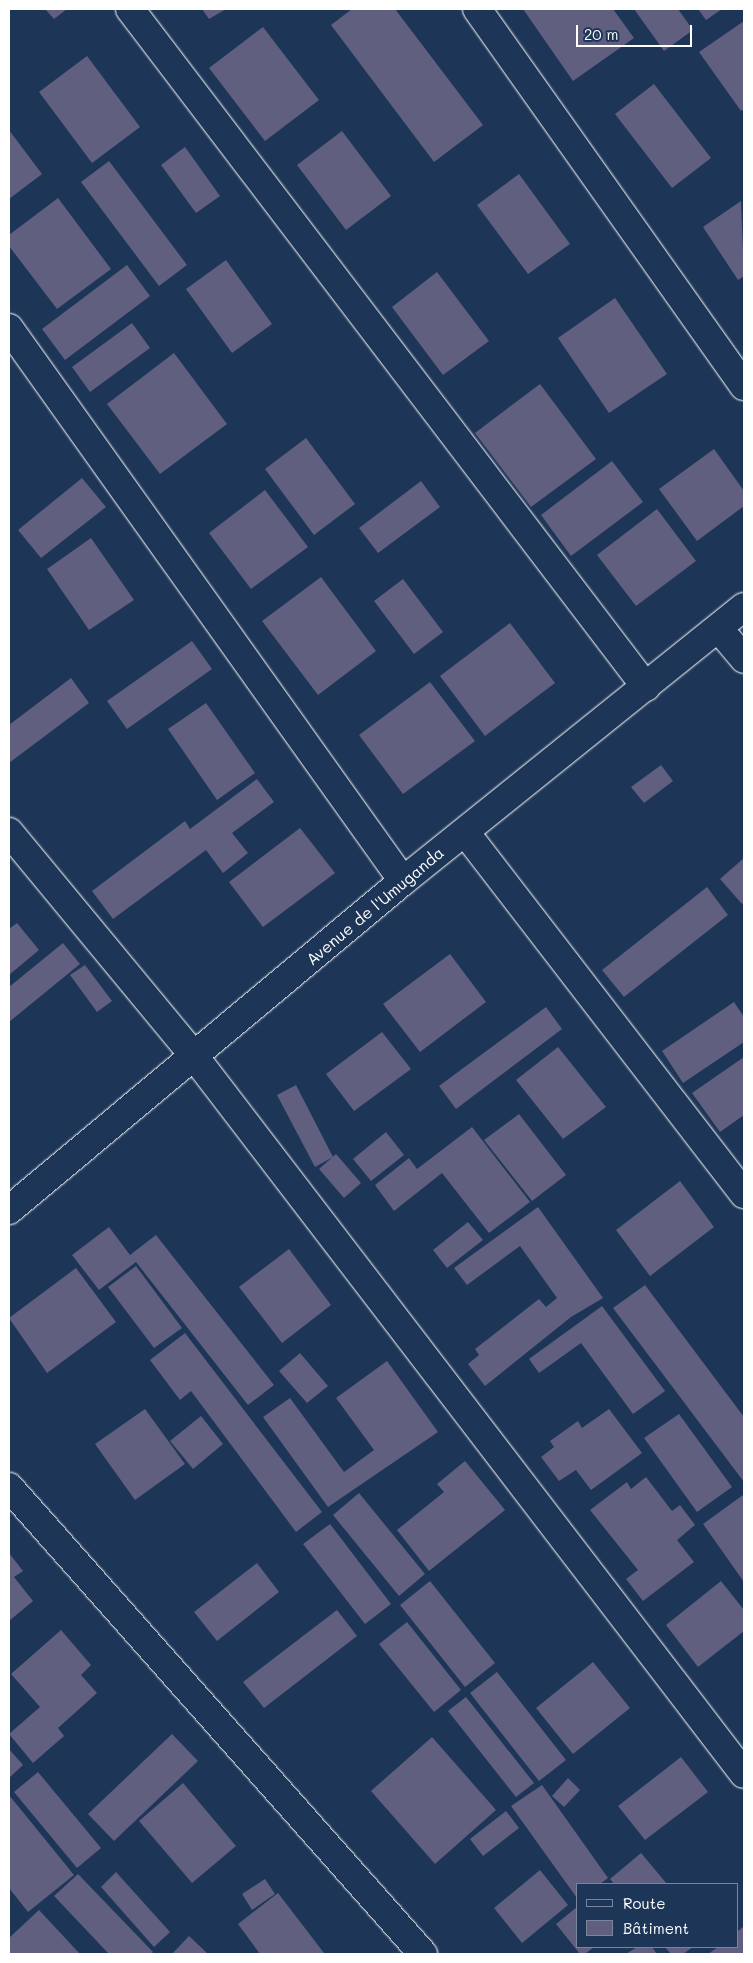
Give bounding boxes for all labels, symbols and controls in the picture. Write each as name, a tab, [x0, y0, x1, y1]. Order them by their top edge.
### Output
scale bar	[578, 15, 694, 47]
text: 20 m	[584, 24, 618, 44]
street label: Avenue de l'Umuganda	[302, 843, 448, 969]
legend	[576, 1883, 738, 1948]
text: Route	[623, 1893, 666, 1913]
text: Bâtiment	[623, 1918, 689, 1938]

